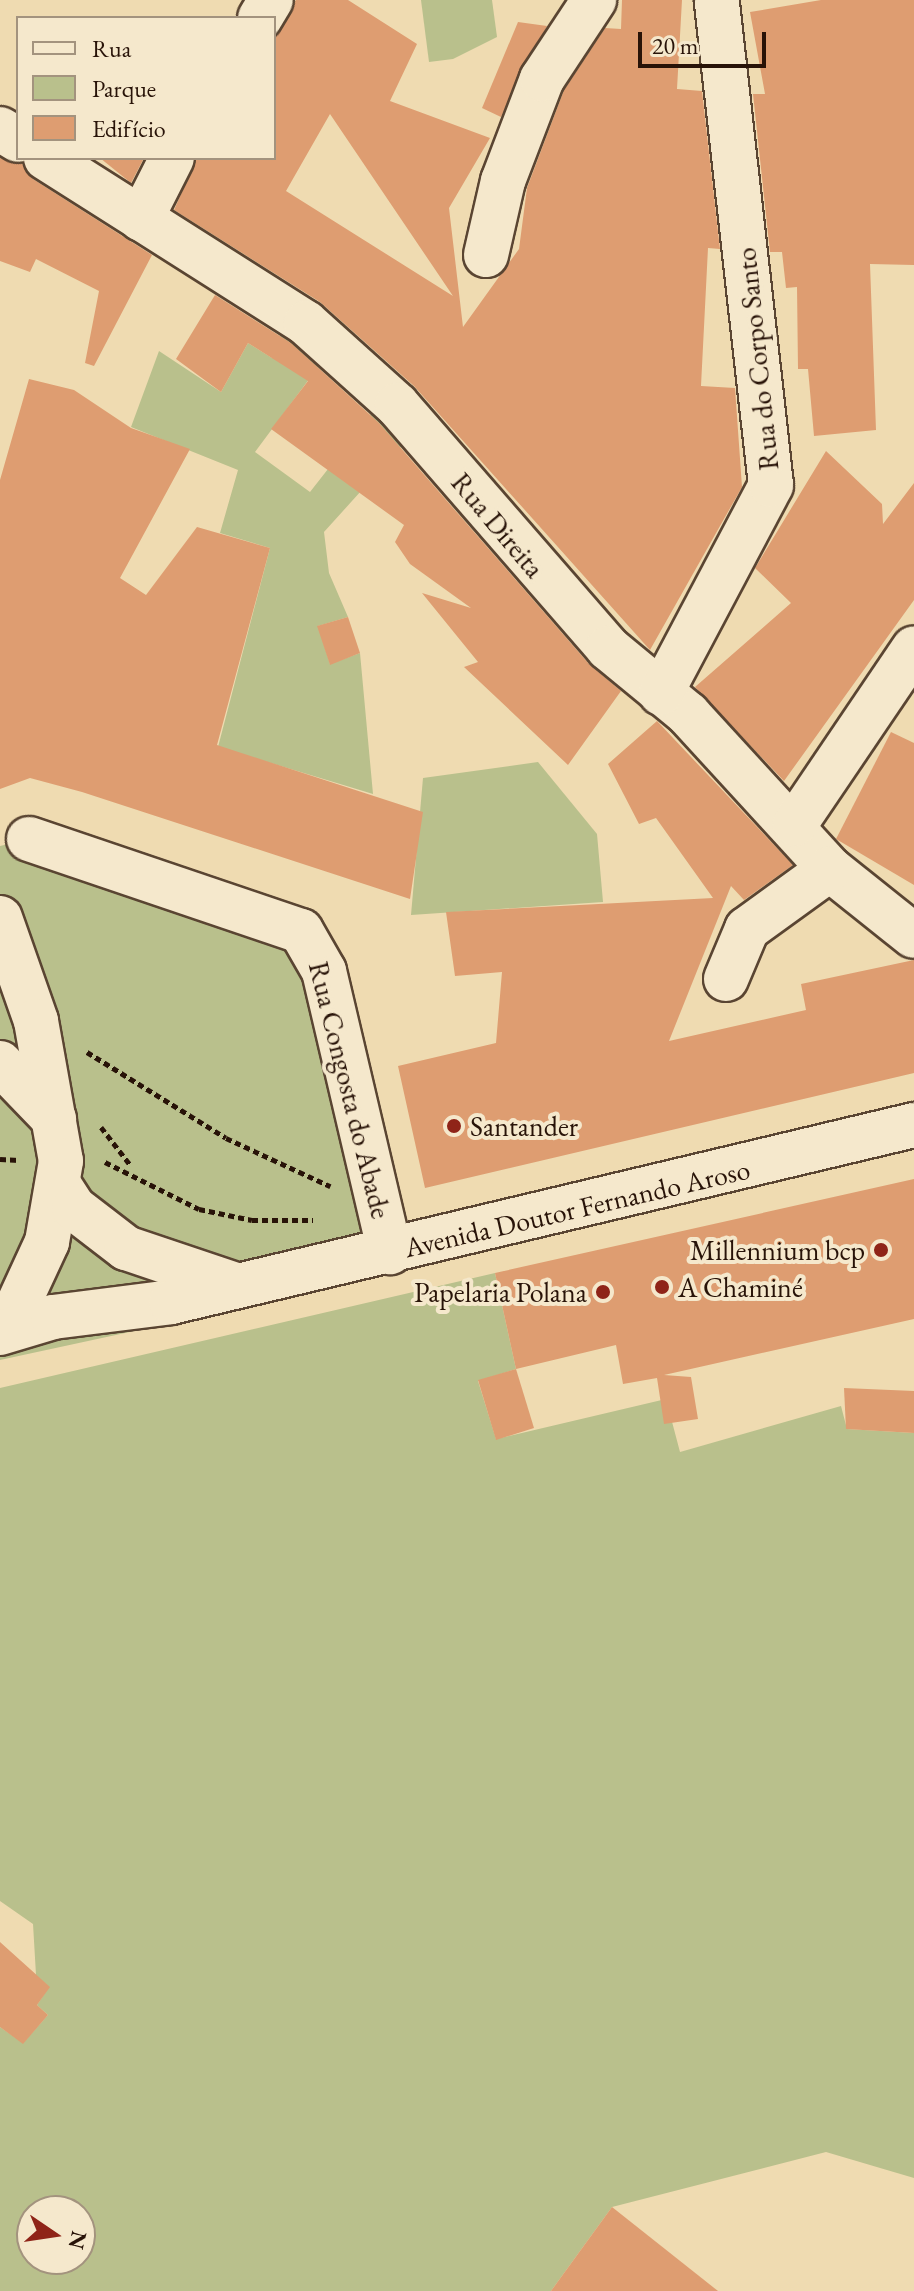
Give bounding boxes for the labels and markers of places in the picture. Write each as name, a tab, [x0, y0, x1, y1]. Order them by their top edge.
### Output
place label: Santander	[470, 1109, 578, 1143]
marker: Santander	[445, 1117, 463, 1135]
place label: Millennium bcp	[690, 1233, 865, 1267]
marker: Millennium bcp	[872, 1241, 890, 1259]
place label: A Chaminé	[678, 1270, 803, 1304]
place label: Papelaria Polana	[414, 1275, 587, 1309]
marker: A Chaminé	[653, 1278, 671, 1296]
marker: Papelaria Polana	[594, 1283, 612, 1301]

